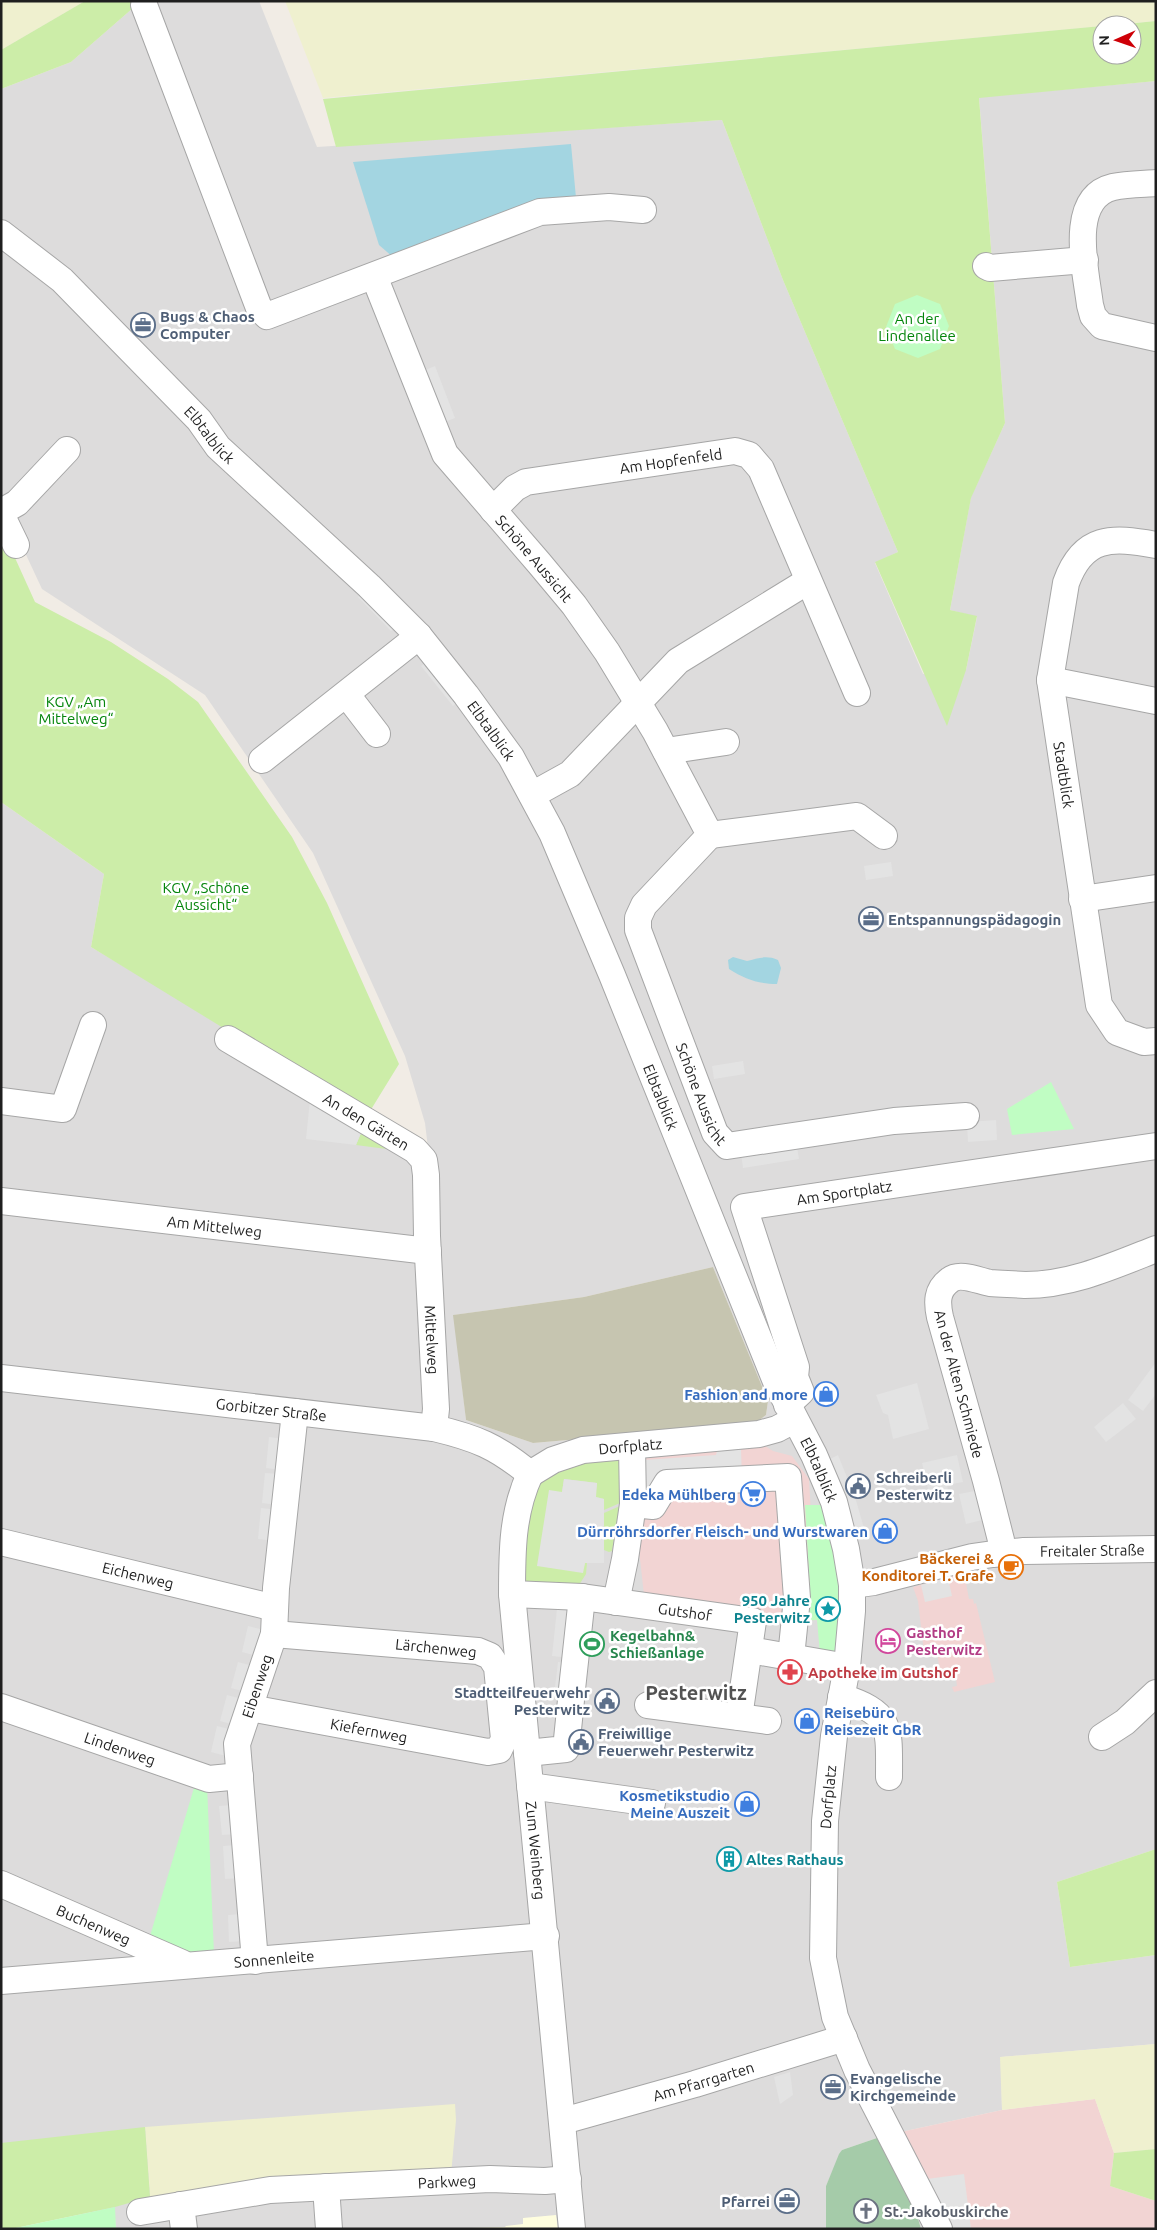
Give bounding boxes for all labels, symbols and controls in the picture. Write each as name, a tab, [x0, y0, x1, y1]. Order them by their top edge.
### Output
north arrow	[1092, 15, 1142, 65]
text: N	[1096, 35, 1112, 46]
place label: Bugs & Chaos Computer	[160, 308, 255, 342]
park label: An der Lindenallee	[878, 310, 956, 344]
office icon: Bugs & Chaos Computer	[130, 312, 156, 338]
street label: Elbtalblick	[181, 402, 239, 467]
street label: Am Hopfenfeld	[618, 445, 723, 477]
street label: Schöne Aussicht	[493, 511, 576, 605]
park label: KGV „Am Mittelweg“	[38, 693, 114, 727]
street label: Elbtalblick	[464, 697, 519, 764]
street label: Stadtblick	[1051, 740, 1078, 810]
park label: KGV „Schöne Aussicht“	[163, 879, 249, 913]
office icon: Entspannungspädagogin	[858, 906, 884, 932]
place label: Entspannungspädagogin	[888, 911, 1061, 928]
street label: Schöne Aussicht	[673, 1040, 730, 1148]
street label: Elbtalblick	[640, 1062, 682, 1133]
street label: An den Gärten	[320, 1089, 412, 1153]
street label: Am Sportplatz	[795, 1177, 893, 1208]
street label: Am Mittelweg	[166, 1212, 263, 1240]
street label: Mittelweg	[422, 1305, 443, 1375]
street label: An der Alten Schmiede	[931, 1308, 987, 1460]
shop icon: Fashion and more	[813, 1381, 839, 1407]
place label: Fashion and more	[684, 1386, 808, 1403]
street label: Gorbitzer Straße	[215, 1394, 328, 1424]
street label: Dorfplatz	[598, 1434, 663, 1457]
street label: Elbtalblick	[798, 1434, 842, 1505]
place label: Schreiberli Pesterwitz	[876, 1469, 952, 1503]
public building icon: Schreiberli Pesterwitz	[845, 1473, 871, 1499]
supermarket icon: Edeka Mühlberg	[740, 1481, 766, 1507]
place label: Edeka Mühlberg	[622, 1486, 736, 1503]
shop icon: Dürrröhrsdorfer Fleisch- und Wurstwaren	[872, 1518, 898, 1544]
place label: Dürrröhrsdorfer Fleisch- und Wurstwaren	[577, 1523, 868, 1540]
street label: Freitaler Straße	[1040, 1541, 1145, 1559]
place label: Bäckerei & Konditorei T. Grafe	[861, 1550, 995, 1584]
cafe icon: Bäckerei & Konditorei T. Grafe	[998, 1554, 1024, 1580]
street label: Eichenweg	[101, 1558, 176, 1592]
place label: 950 Jahre Pesterwitz	[734, 1592, 810, 1626]
place icon: 950 Jahre Pesterwitz	[815, 1596, 841, 1622]
street label: Gutshof	[657, 1599, 713, 1624]
place label: Gasthof Pesterwitz	[906, 1624, 982, 1658]
place label: Kegelbahn& Schießanlage	[610, 1627, 704, 1661]
hotel icon: Gasthof Pesterwitz	[875, 1628, 901, 1654]
sports icon: Kegelbahn& Schießanlage	[579, 1631, 605, 1657]
street label: Lärchenweg	[394, 1635, 478, 1661]
street label: Eibenweg	[238, 1652, 275, 1720]
pharmacy icon: Apotheke im Gutshof	[777, 1659, 803, 1685]
place label: Apotheke im Gutshof	[808, 1664, 959, 1681]
district label: Pesterwitz	[645, 1681, 747, 1704]
place label: Stadtteilfeuerwehr Pesterwitz	[454, 1684, 591, 1718]
public building icon: Stadtteilfeuerwehr Pesterwitz	[594, 1688, 620, 1714]
place label: Reisebüro Reisezeit GbR	[824, 1704, 921, 1738]
shop icon: Reisebüro Reisezeit GbR	[794, 1708, 820, 1734]
street label: Kiefernweg	[329, 1715, 409, 1745]
place label: Freiwillige Feuerwehr Pesterwitz	[598, 1725, 754, 1759]
street label: Lindenweg	[82, 1728, 158, 1768]
public building icon: Freiwillige Feuerwehr Pesterwitz	[568, 1729, 594, 1755]
street label: Dorfplatz	[817, 1764, 839, 1830]
place label: Kosmetikstudio Meine Auszeit	[619, 1787, 731, 1821]
shop icon: Kosmetikstudio Meine Auszeit	[734, 1791, 760, 1817]
street label: Zum Weinberg	[523, 1800, 549, 1901]
building icon: Altes Rathaus	[716, 1846, 742, 1872]
place label: Altes Rathaus	[746, 1851, 844, 1868]
street label: Buchenweg	[54, 1901, 133, 1948]
street label: Sonnenleite	[233, 1947, 315, 1970]
street label: Am Pfarrgarten	[651, 2058, 756, 2104]
place label: Evangelische Kirchgemeinde	[850, 2070, 956, 2104]
office icon: Evangelische Kirchgemeinde	[820, 2074, 846, 2100]
street label: Parkweg	[417, 2171, 477, 2191]
office icon: Pfarrei	[774, 2188, 800, 2214]
place label: Pfarrei	[721, 2193, 770, 2210]
church icon: St.-Jakobuskirche	[853, 2198, 879, 2224]
place label: St.-Jakobuskirche	[884, 2203, 1009, 2220]

